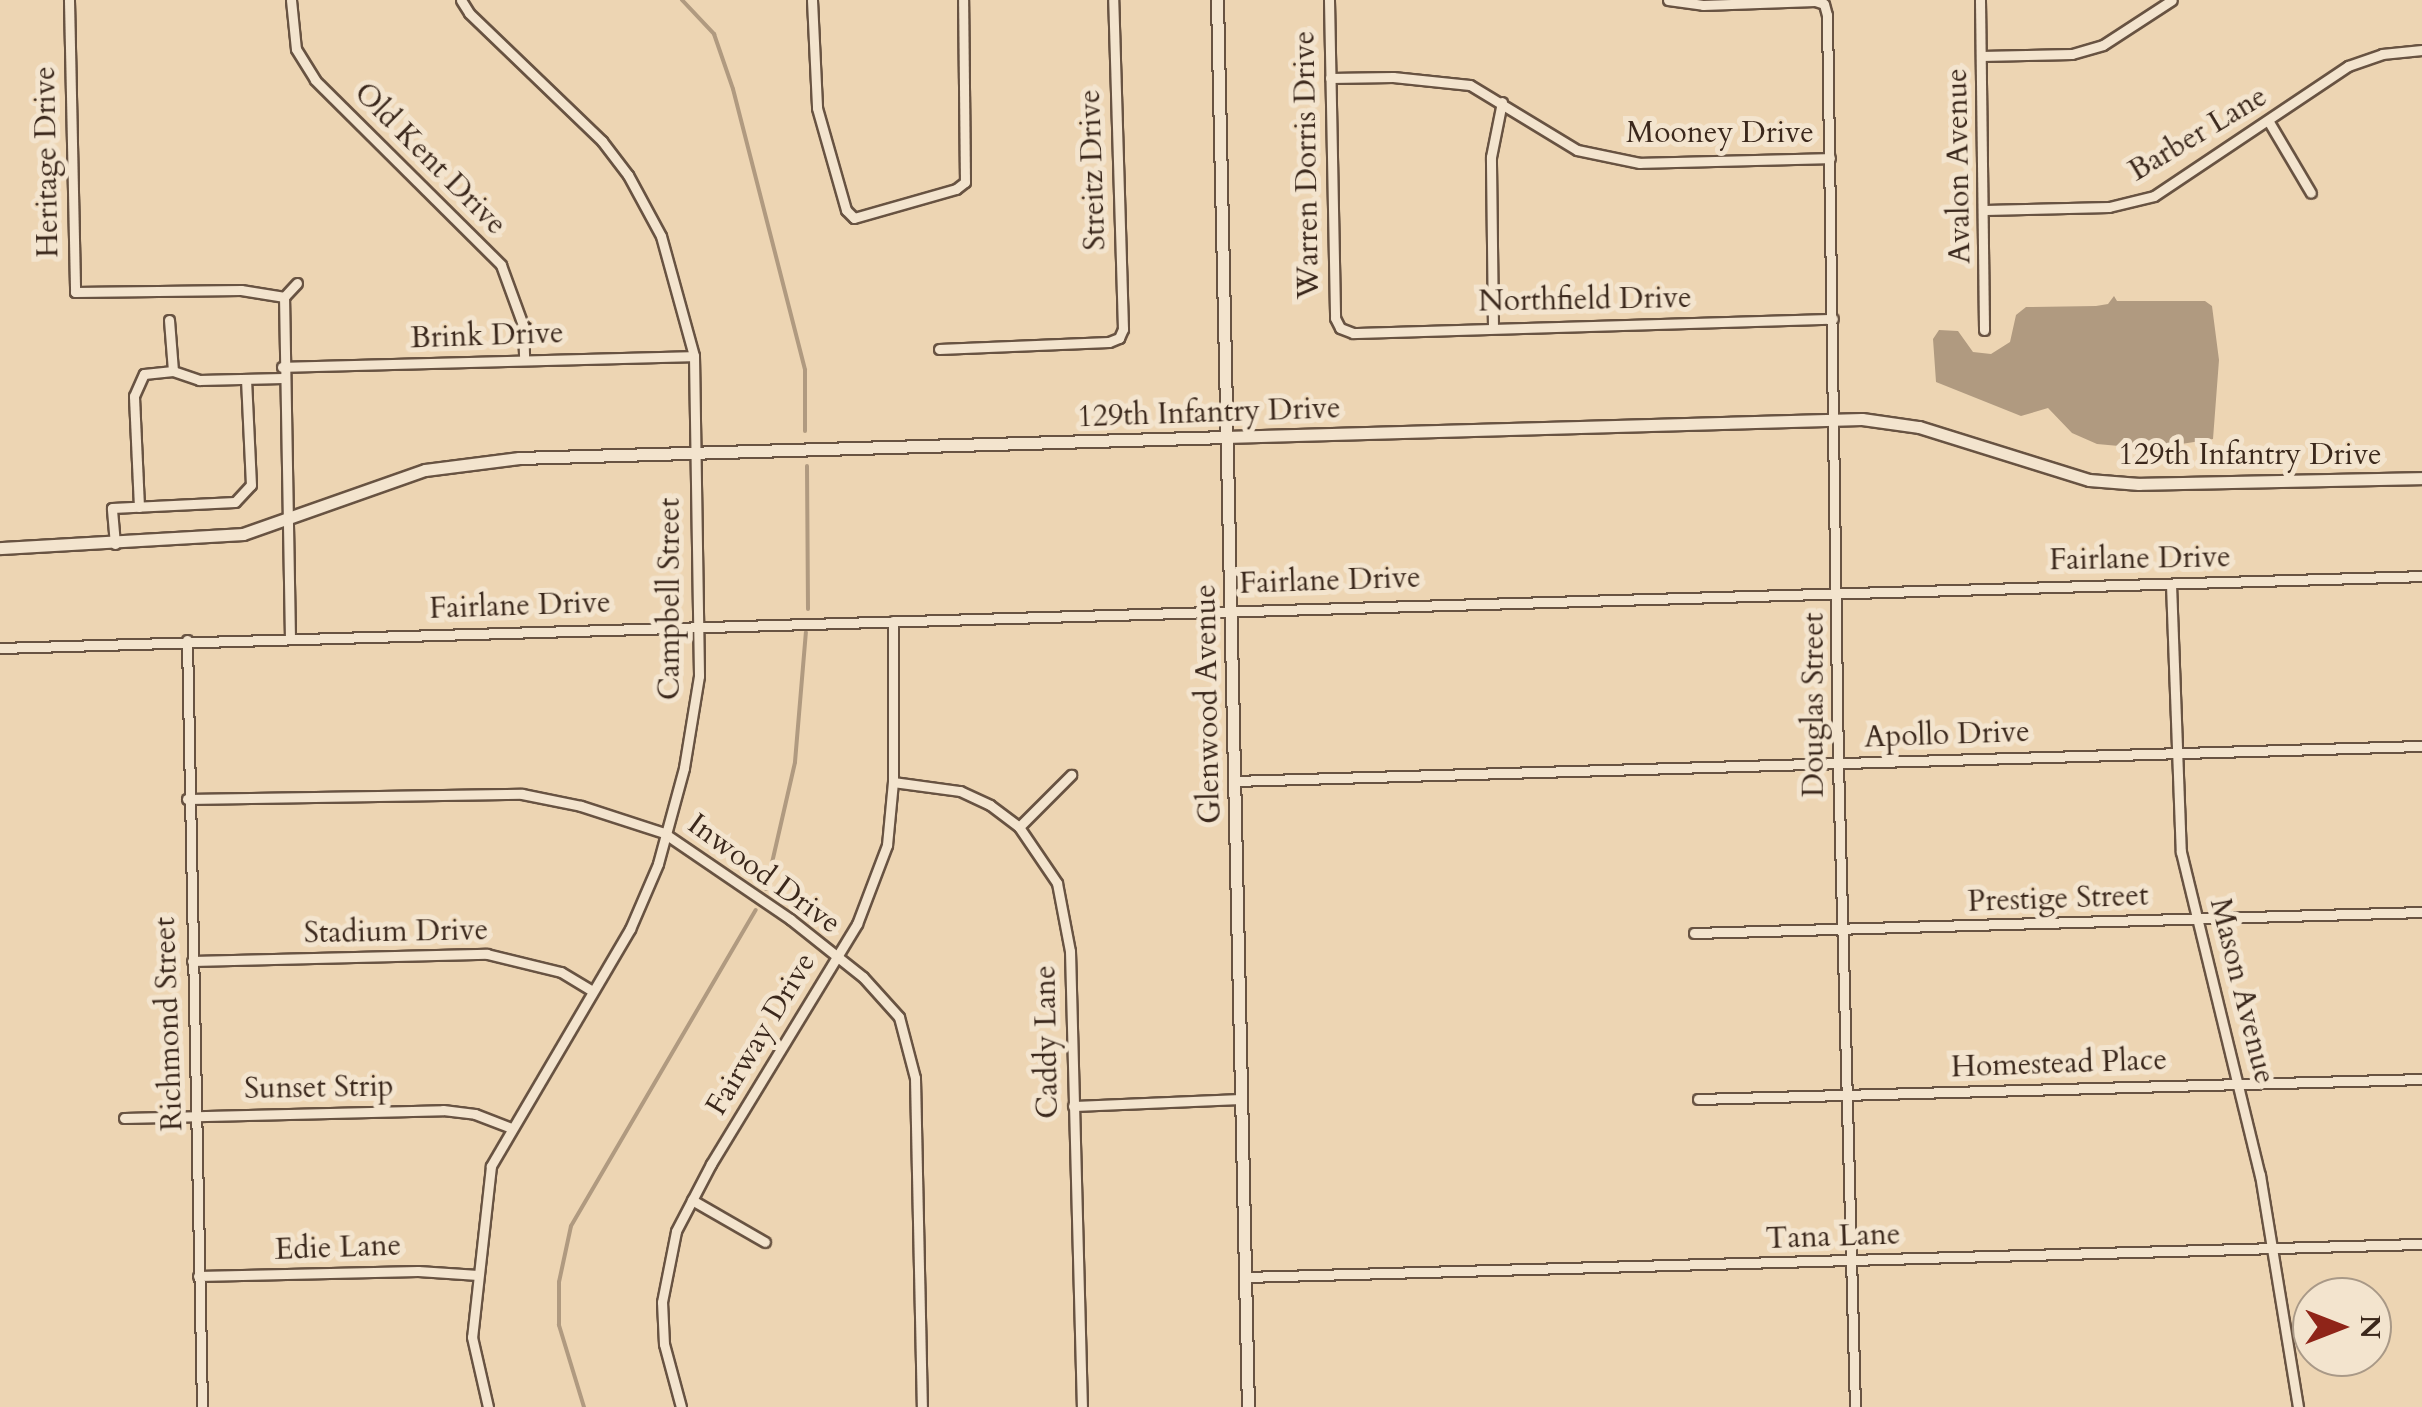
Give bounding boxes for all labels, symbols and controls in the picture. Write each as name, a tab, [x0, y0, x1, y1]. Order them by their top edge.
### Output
street label: Warren Dorris Drive	[1287, 31, 1327, 299]
street label: Heritage Drive	[27, 66, 67, 258]
street label: Avalon Avenue	[1939, 68, 1979, 264]
street label: Old Kent Drive	[346, 75, 514, 243]
street label: Barber Lane	[2122, 79, 2274, 189]
street label: Streitz Drive	[1072, 89, 1114, 251]
street label: Mooney Drive	[1626, 115, 1814, 151]
street label: Northfield Drive	[1478, 280, 1692, 320]
street label: Brink Drive	[410, 315, 564, 357]
street label: 129th Infantry Drive	[1077, 390, 1341, 436]
street label: 129th Infantry Drive	[2118, 437, 2382, 473]
street label: Campbell Street	[652, 498, 688, 700]
street label: Fairlane Drive	[2049, 539, 2231, 579]
street label: Fairlane Drive	[1239, 560, 1421, 602]
street label: Glenwood Avenue	[1188, 584, 1228, 824]
street label: Fairlane Drive	[429, 585, 611, 627]
street label: Douglas Street	[1796, 613, 1832, 797]
street label: Apollo Drive	[1864, 714, 2030, 756]
street label: Inwood Drive	[680, 806, 848, 942]
street label: Prestige Street	[1967, 878, 2149, 920]
street label: Mason Avenue	[2202, 895, 2282, 1087]
street label: Stadium Drive	[304, 912, 488, 952]
street label: Richmond Street	[147, 916, 191, 1132]
street label: Fairway Drive	[698, 946, 824, 1122]
street label: Caddy Lane	[1028, 965, 1066, 1119]
street label: Homestead Place	[1950, 1042, 2168, 1086]
street label: Sunset Strip	[244, 1069, 394, 1107]
street label: Tana Lane	[1765, 1217, 1901, 1257]
street label: Edie Lane	[274, 1228, 402, 1268]
north arrow	[2292, 1277, 2392, 1377]
text: N	[2351, 1315, 2389, 1339]

